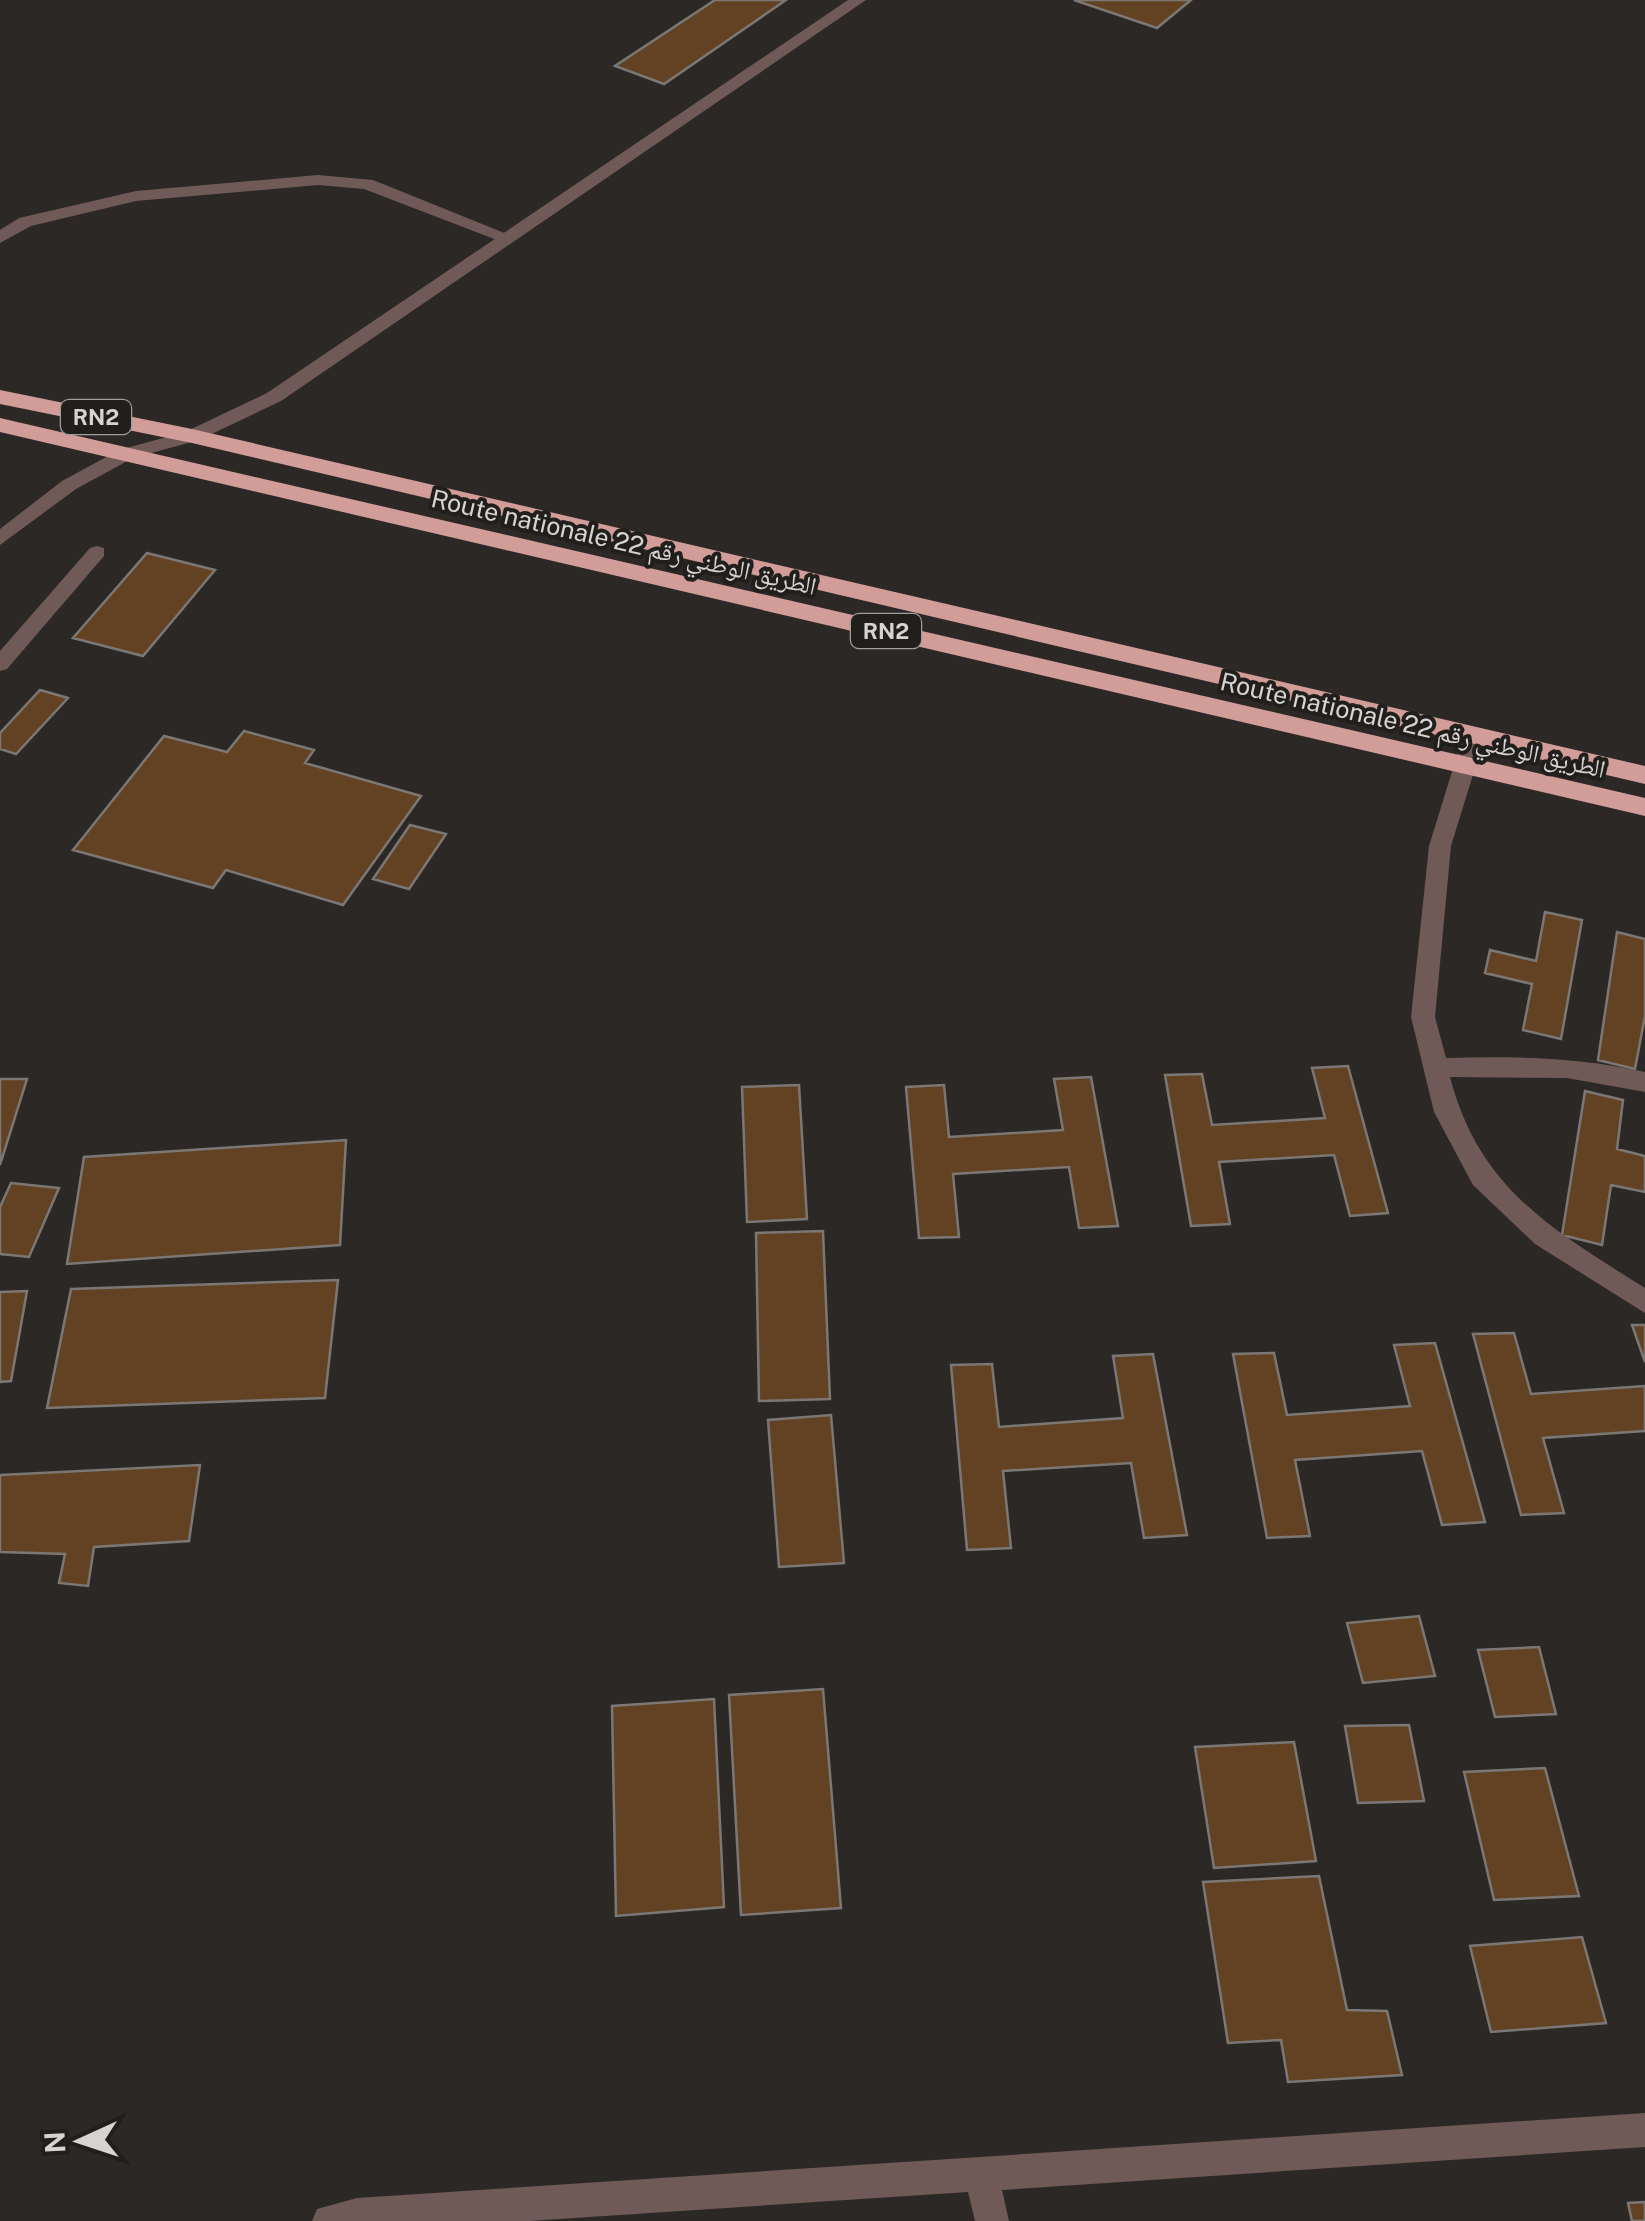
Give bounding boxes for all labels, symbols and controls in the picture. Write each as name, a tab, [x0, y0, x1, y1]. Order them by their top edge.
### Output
road number: RN2	[61, 400, 131, 434]
street label: Route nationale 22 الطريق الوطني رقم	[427, 483, 820, 606]
road number: RN2	[851, 614, 921, 648]
street label: Route nationale 22 الطريق الوطني رقم	[1216, 666, 1609, 789]
north arrow	[30, 2091, 130, 2191]
text: N	[37, 2131, 72, 2154]

